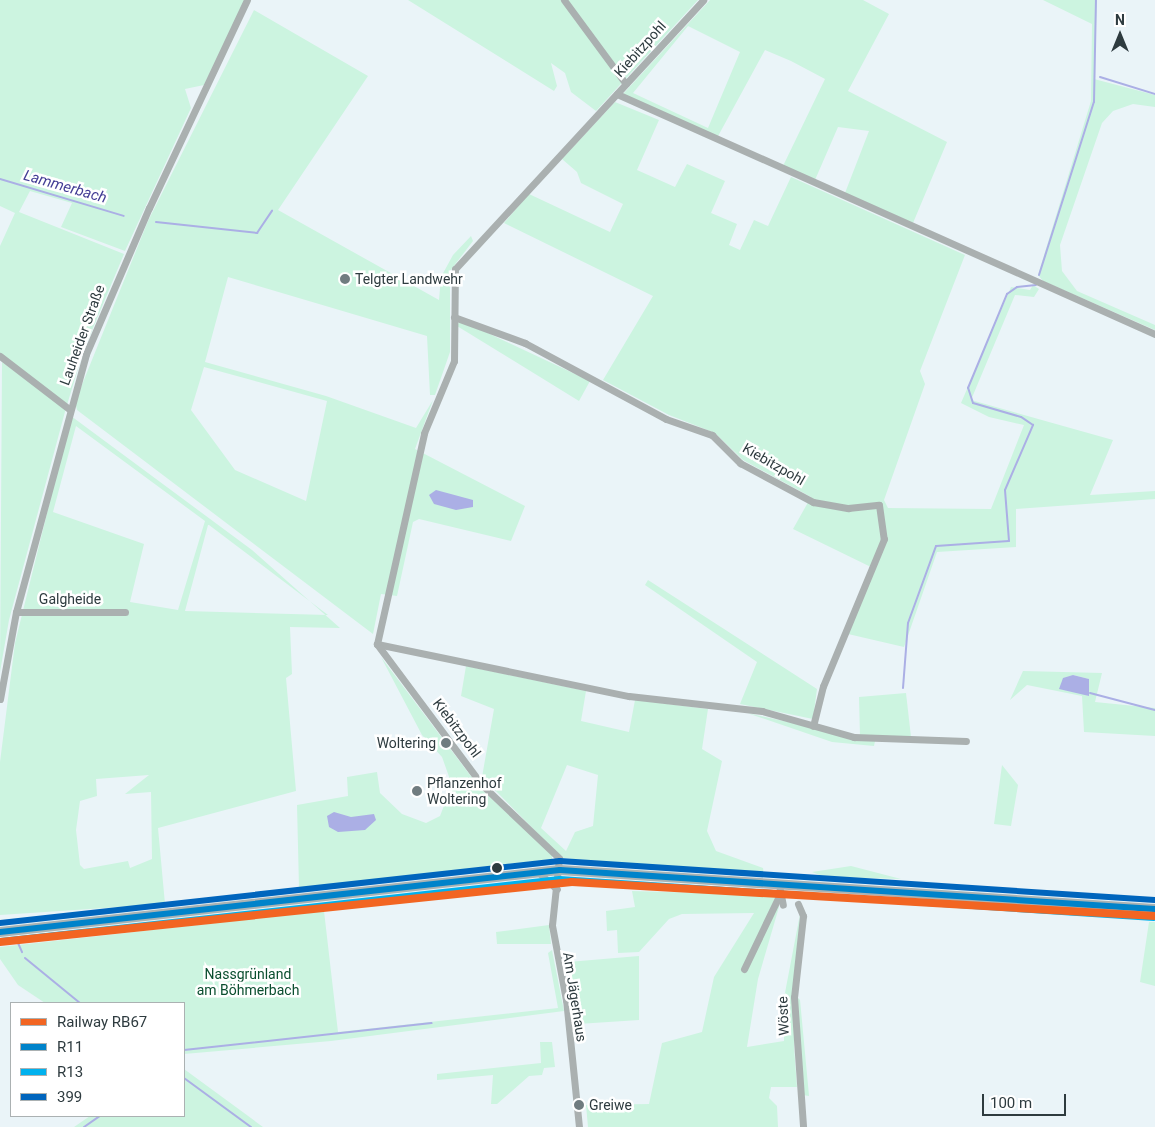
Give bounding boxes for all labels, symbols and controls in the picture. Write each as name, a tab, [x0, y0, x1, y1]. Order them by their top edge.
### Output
north arrow	[1095, 10, 1145, 60]
text: N	[1115, 12, 1125, 28]
street label: Kiebitzpohl	[611, 18, 669, 80]
water label: Lammerbach	[21, 167, 109, 207]
place label: Telgter Landwehr	[355, 271, 463, 287]
marker: Telgter Landwehr	[339, 273, 351, 285]
street label: Lauheider Straße	[56, 282, 108, 388]
street label: Kiebitzpohl	[740, 439, 808, 489]
street label: Galgheide	[39, 591, 101, 607]
street label: Kiebitzpohl	[429, 695, 485, 761]
place label: Woltering	[377, 735, 436, 751]
marker: Woltering	[440, 737, 452, 749]
place label: Pflanzenhof Woltering	[427, 775, 502, 808]
marker: Pflanzenhof Woltering	[411, 785, 423, 797]
unlabelled marker	[492, 863, 502, 873]
street label: Am Jägerhaus	[560, 951, 590, 1043]
park label: Nassgrünland am Böhmerbach	[197, 966, 299, 999]
street label: Wöste	[774, 996, 792, 1036]
legend	[10, 1002, 185, 1117]
text: Railway RB67	[57, 1013, 147, 1031]
text: R11	[57, 1038, 83, 1056]
text: R13	[57, 1063, 83, 1081]
scale bar	[985, 1084, 1069, 1116]
text: 399	[57, 1088, 82, 1106]
text: 100 m	[990, 1094, 1032, 1112]
place label: Greiwe	[589, 1097, 632, 1113]
marker: Greiwe	[573, 1099, 585, 1111]

